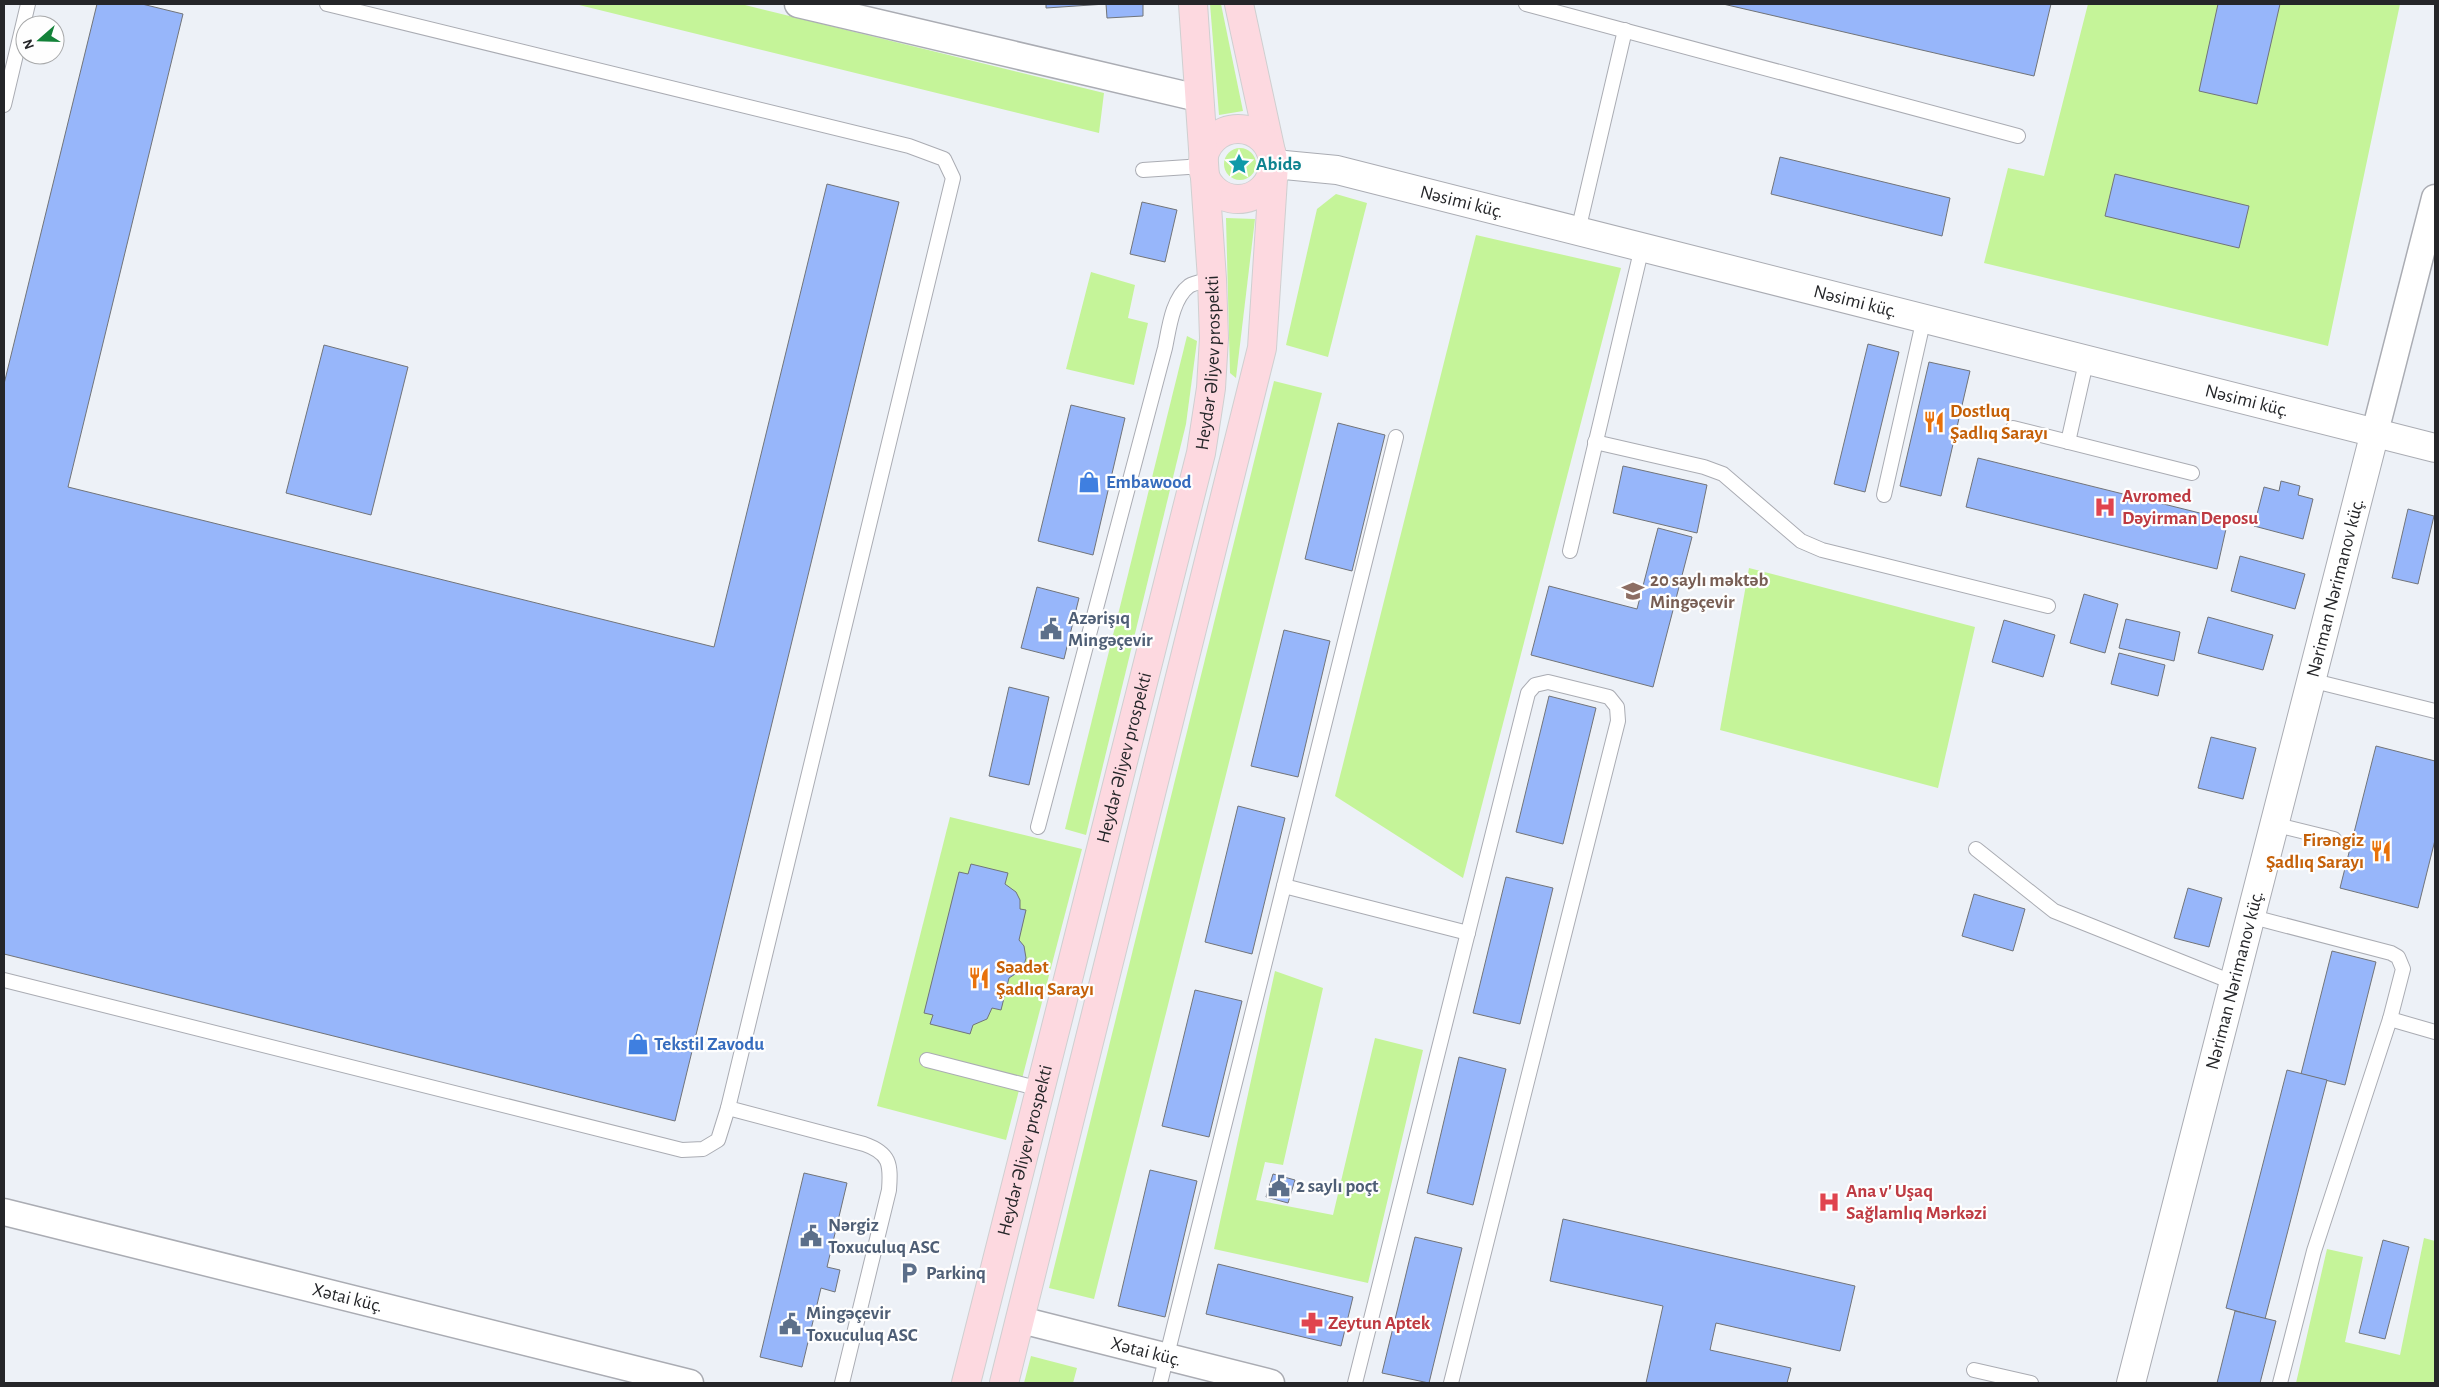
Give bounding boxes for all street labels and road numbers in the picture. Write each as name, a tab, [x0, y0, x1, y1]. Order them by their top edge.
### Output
street label: Nəsimi küç.	[1418, 182, 1506, 221]
street label: Heydər Əliyev prospekti	[1192, 275, 1224, 452]
street label: Nəsimi küç.	[1812, 282, 1899, 321]
street label: Nəsimi küç.	[2203, 381, 2291, 420]
street label: Nəriman Nərimanov küç.	[2303, 496, 2367, 679]
street label: Heydər Əliyev prospekti	[1093, 670, 1155, 845]
street label: Nəriman Nərimanov küç.	[2202, 889, 2266, 1071]
street label: Heydər Əliyev prospekti	[994, 1063, 1056, 1238]
street label: Xətai küç.	[310, 1280, 385, 1316]
street label: Xətai küç.	[1109, 1334, 1183, 1370]

